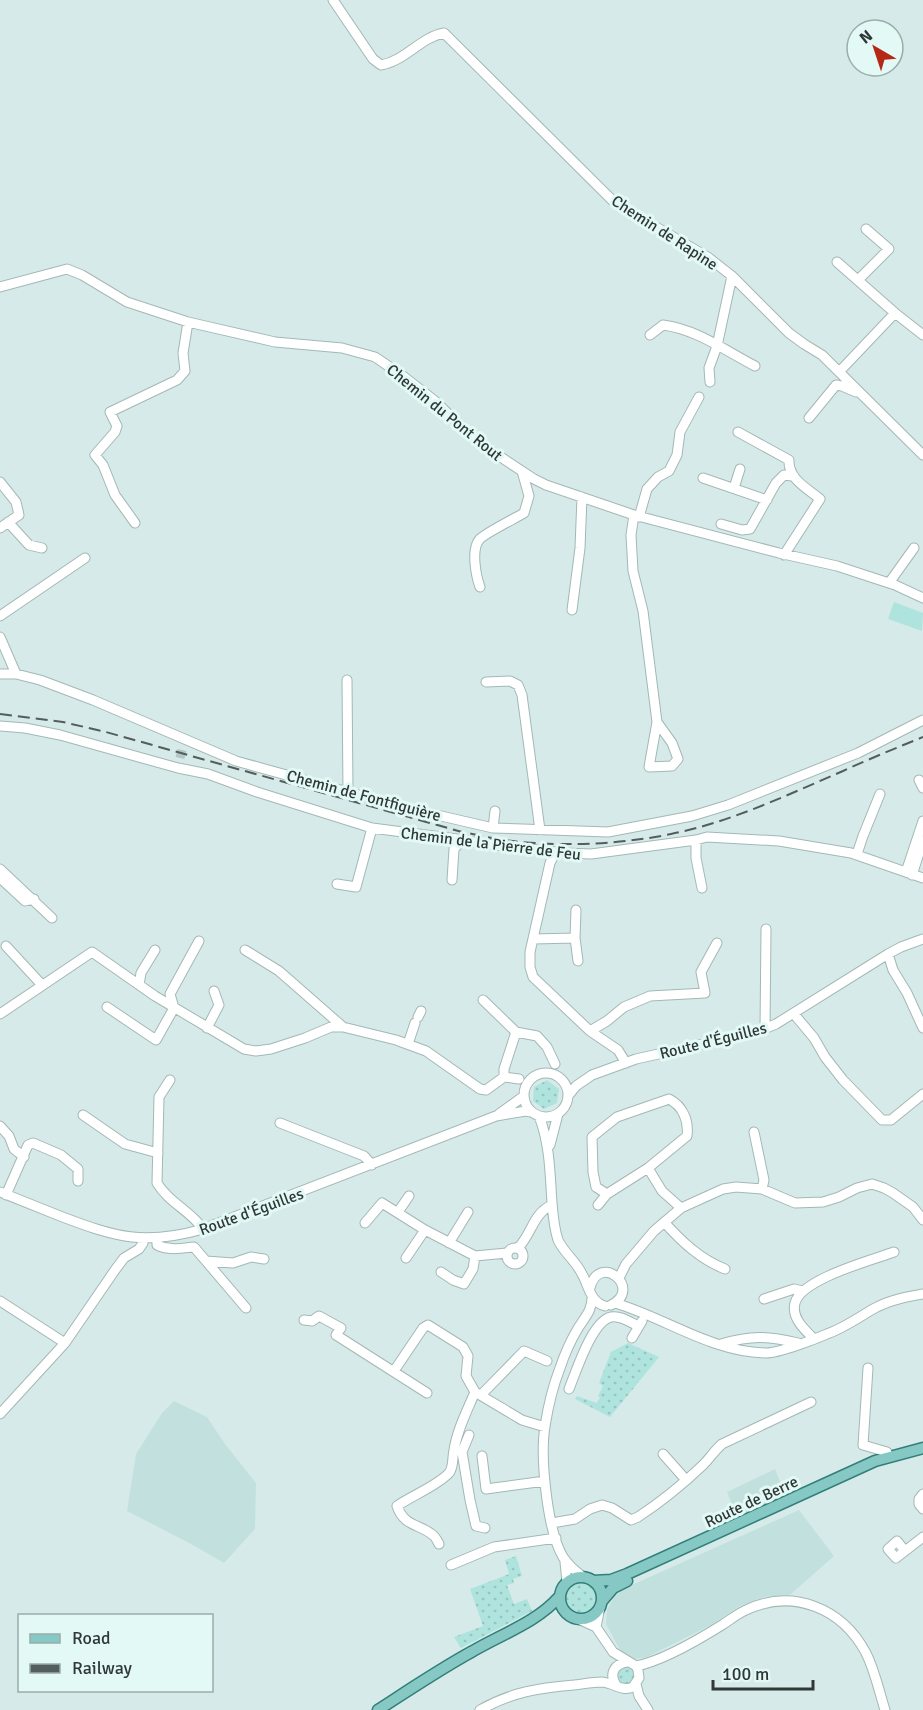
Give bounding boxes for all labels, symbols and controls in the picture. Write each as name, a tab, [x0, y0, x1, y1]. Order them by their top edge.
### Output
north arrow	[845, 18, 905, 78]
text: N	[856, 26, 877, 48]
street label: Chemin de Rapine	[607, 191, 721, 275]
street label: Chemin du Pont Rout	[382, 360, 507, 466]
street label: Chemin de Fontfiguière	[284, 766, 443, 826]
street label: Chemin de la Pierre de Feu	[400, 823, 582, 865]
street label: Route d'Éguilles	[658, 1018, 769, 1064]
street label: Route d'Éguilles	[196, 1184, 306, 1240]
street label: Route de Berre	[702, 1472, 801, 1532]
legend	[18, 1614, 213, 1692]
text: Road	[72, 1627, 111, 1649]
scale bar	[713, 1653, 814, 1691]
text: Railway	[72, 1657, 133, 1679]
text: 100 m	[722, 1663, 769, 1685]

